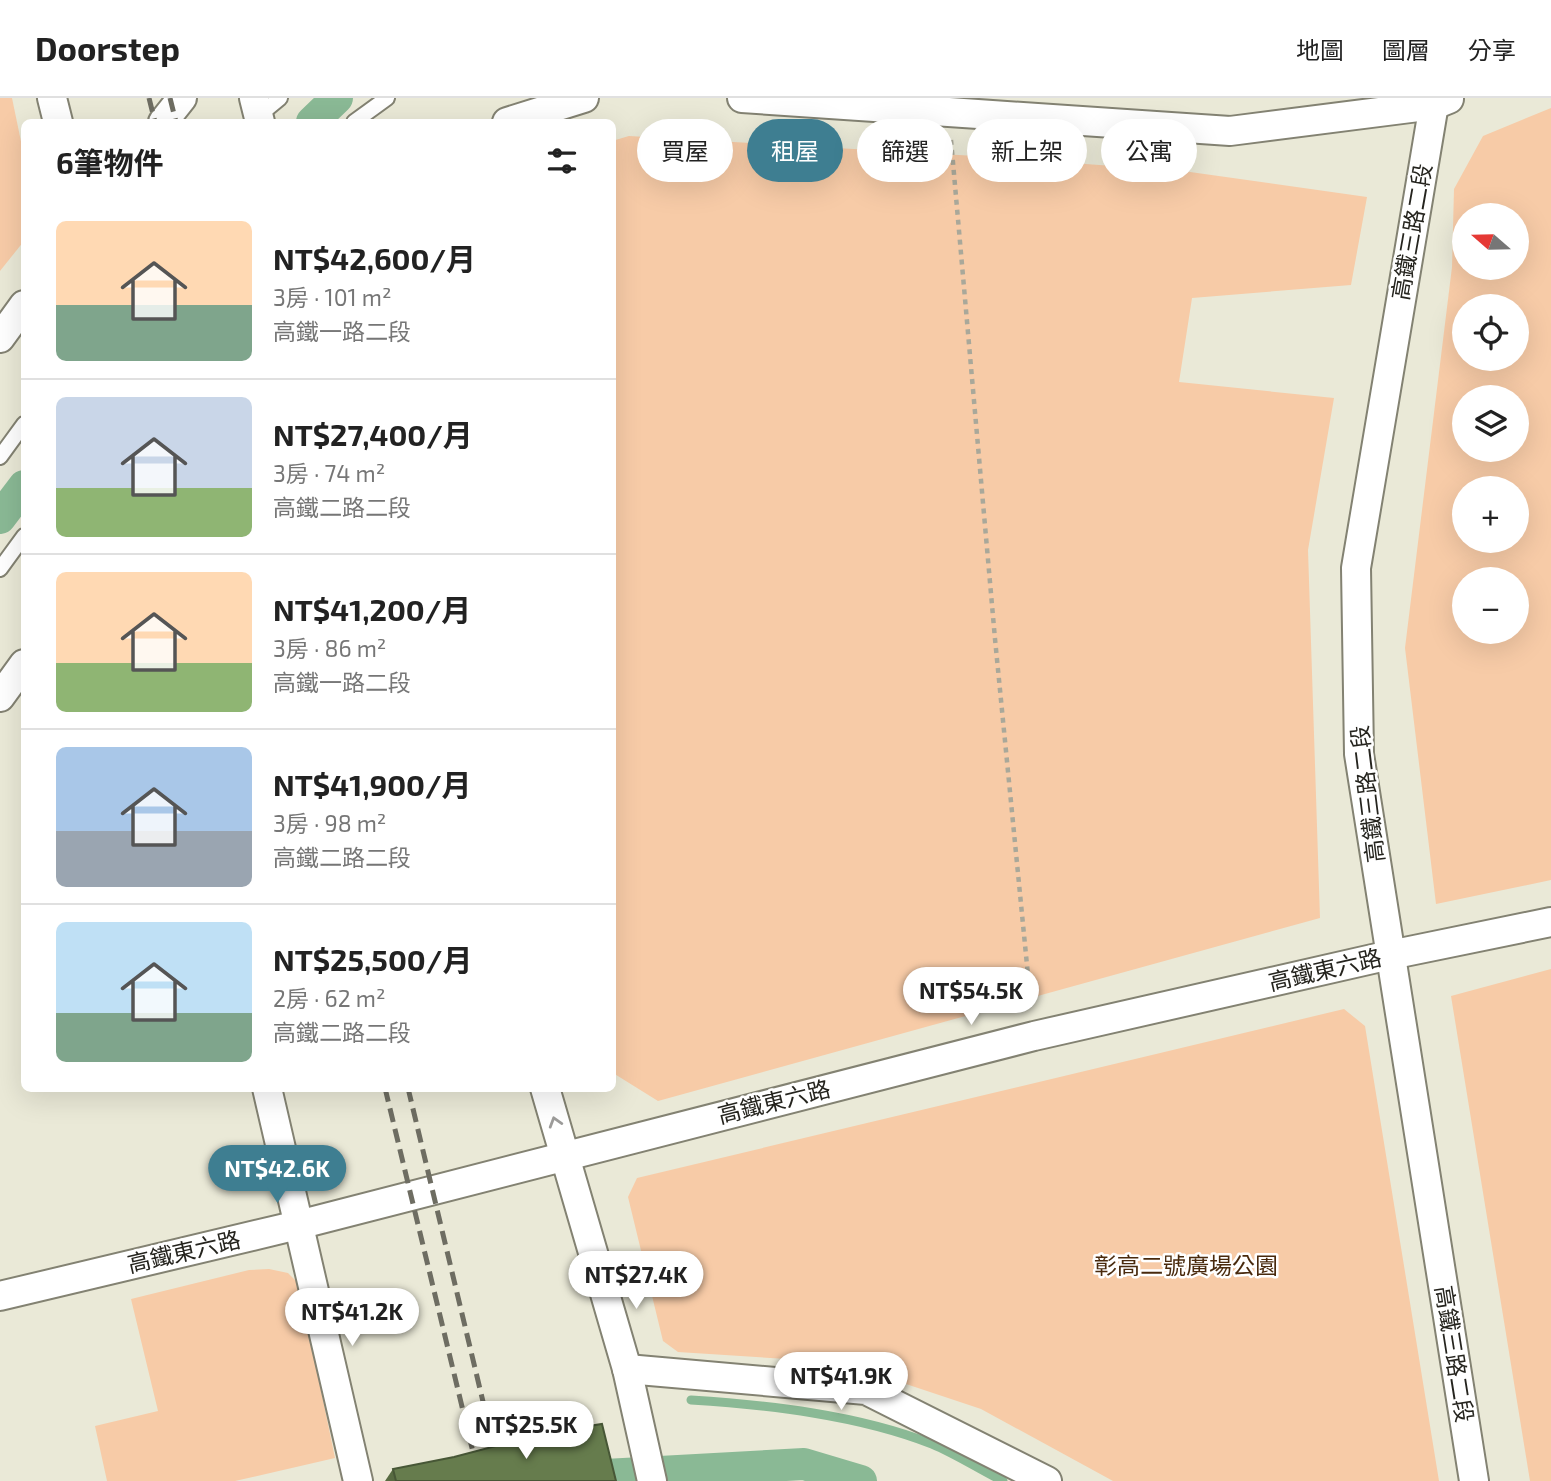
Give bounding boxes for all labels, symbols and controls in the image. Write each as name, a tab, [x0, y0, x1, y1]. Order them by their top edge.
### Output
text: Doorstep	[35, 28, 180, 68]
text: 地圖	[1296, 35, 1344, 64]
text: 圖層	[1382, 35, 1430, 64]
text: 分享	[1468, 35, 1516, 64]
chip: 買屋	[637, 119, 733, 182]
chip: 租屋	[747, 119, 843, 182]
chip: 篩選	[857, 119, 953, 182]
chip: 新上架	[967, 119, 1087, 182]
chip: 公寓	[1101, 119, 1197, 182]
icon: filters	[543, 142, 581, 180]
text: 6筆物件	[56, 144, 164, 180]
street label: 高鐵三路二段	[1385, 161, 1437, 302]
north arrow	[1452, 203, 1530, 280]
map controls	[1452, 203, 1529, 644]
text: NT$42,600/月	[273, 240, 476, 276]
icon: home	[112, 249, 196, 333]
text: 3房 · 101 m²	[273, 283, 391, 311]
button: locate	[1452, 294, 1529, 371]
text: 高鐵一路二段	[273, 317, 411, 345]
button: layers	[1452, 385, 1529, 462]
text: NT$27,400/月	[273, 416, 473, 452]
icon: home	[112, 425, 196, 509]
text: 3房 · 74 m²	[273, 459, 385, 487]
button: +	[1452, 476, 1529, 553]
text: 高鐵二路二段	[273, 493, 411, 521]
button: −	[1452, 567, 1529, 644]
text: NT$41,200/月	[273, 591, 471, 627]
icon: home	[112, 600, 196, 684]
text: 3房 · 86 m²	[273, 634, 386, 662]
text: 高鐵一路二段	[273, 668, 411, 696]
street label: 高鐵三路二段	[1345, 724, 1389, 864]
text: NT$41,900/月	[273, 766, 472, 802]
icon: home	[112, 775, 196, 859]
text: 3房 · 98 m²	[273, 809, 386, 837]
text: 高鐵二路二段	[273, 843, 411, 871]
text: NT$25,500/月	[273, 941, 472, 977]
street label: 高鐵東六路	[1266, 942, 1384, 996]
icon: home	[112, 950, 196, 1034]
pin: NT$54.5K	[899, 968, 1043, 1027]
text: NT$54.5K	[919, 976, 1023, 1004]
text: 2房 · 62 m²	[273, 984, 386, 1012]
text: 高鐵二路二段	[273, 1018, 411, 1046]
street label: 高鐵東六路	[715, 1074, 833, 1129]
one-way arrow	[548, 1116, 563, 1128]
pin: NT$42.6K	[205, 1146, 349, 1205]
text: NT$42.6K	[224, 1154, 330, 1182]
street label: 高鐵東六路	[125, 1224, 243, 1278]
park label: 彰高二號廣場公園	[1094, 1251, 1278, 1279]
pin: NT$27.4K	[564, 1252, 708, 1311]
text: NT$27.4K	[584, 1260, 688, 1288]
street label: 高鐵三路二段	[1430, 1284, 1480, 1424]
pin: NT$41.2K	[280, 1288, 424, 1348]
text: NT$41.2K	[301, 1297, 403, 1325]
pin: NT$41.9K	[769, 1352, 913, 1412]
text: NT$41.9K	[790, 1361, 892, 1389]
pin: NT$25.5K	[454, 1402, 598, 1461]
text: NT$25.5K	[475, 1410, 577, 1438]

